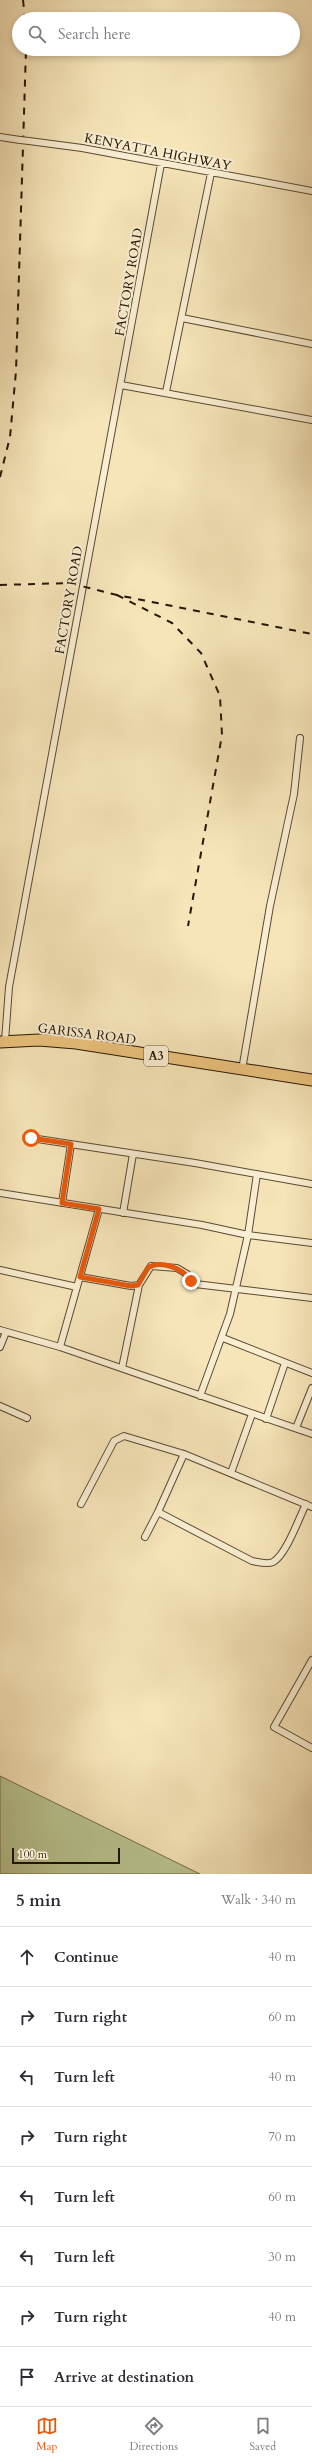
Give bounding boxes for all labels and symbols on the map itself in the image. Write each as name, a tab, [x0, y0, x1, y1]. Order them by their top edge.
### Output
street label: KENYATTA HIGHWAY	[83, 129, 233, 175]
street label: FACTORY ROAD	[111, 227, 147, 338]
street label: FACTORY ROAD	[51, 545, 87, 656]
street label: GARISSA ROAD	[37, 1019, 137, 1049]
road number: A3	[144, 1046, 168, 1066]
route start	[22, 1129, 40, 1147]
route end	[182, 1272, 200, 1290]
scale bar	[12, 1846, 120, 1865]

